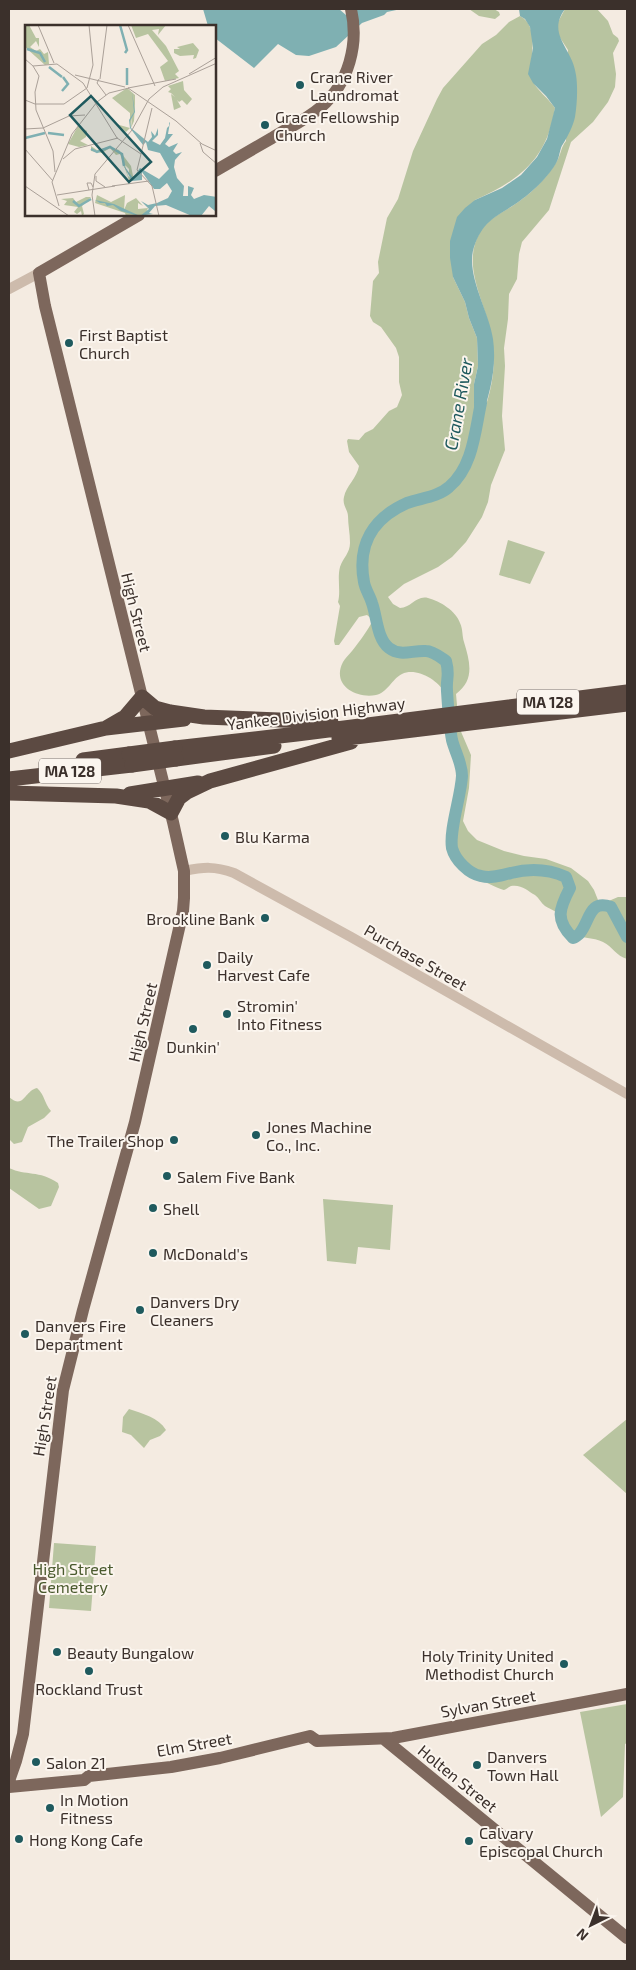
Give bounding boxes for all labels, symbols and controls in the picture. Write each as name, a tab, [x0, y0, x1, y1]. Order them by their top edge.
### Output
inset map	[25, 25, 216, 216]
place label: Crane River Laundromat	[310, 67, 399, 104]
marker: Crane River Laundromat	[294, 79, 306, 91]
place label: Grace Fellowship Church	[275, 107, 399, 144]
marker: Grace Fellowship Church	[259, 119, 271, 131]
place label: First Baptist Church	[79, 325, 168, 362]
marker: First Baptist Church	[63, 337, 75, 349]
water label: Crane River	[439, 355, 477, 452]
street label: High Street	[118, 570, 156, 654]
road number: MA 128	[517, 690, 579, 714]
street label: Yankee Division Highway	[226, 693, 407, 733]
road number: MA 128	[39, 758, 101, 784]
place label: Blu Karma	[235, 827, 310, 846]
marker: Blu Karma	[219, 830, 231, 842]
place label: Brookline Bank	[146, 909, 255, 928]
marker: Brookline Bank	[259, 912, 271, 924]
street label: Purchase Street	[361, 920, 471, 994]
place label: Daily Harvest Cafe	[217, 947, 310, 984]
marker: Daily Harvest Cafe	[201, 959, 213, 971]
street label: High Street	[124, 980, 160, 1064]
place label: Stromin' Into Fitness	[237, 996, 322, 1033]
marker: Stromin' Into Fitness	[221, 1008, 233, 1020]
marker: Dunkin'	[187, 1023, 199, 1035]
place label: Dunkin'	[166, 1037, 220, 1056]
place label: Jones Machine Co., Inc.	[266, 1117, 372, 1154]
marker: Jones Machine Co., Inc.	[250, 1129, 262, 1141]
place label: The Trailer Shop	[47, 1131, 164, 1150]
marker: The Trailer Shop	[168, 1134, 180, 1146]
place label: Salem Five Bank	[177, 1167, 295, 1186]
marker: Salem Five Bank	[161, 1170, 173, 1182]
place label: Shell	[163, 1199, 200, 1218]
marker: Shell	[147, 1202, 159, 1214]
place label: McDonald's	[163, 1244, 248, 1263]
marker: McDonald's	[147, 1247, 159, 1259]
place label: Danvers Dry Cleaners	[150, 1292, 240, 1329]
marker: Danvers Dry Cleaners	[134, 1304, 146, 1316]
place label: Danvers Fire Department	[35, 1316, 126, 1353]
marker: Danvers Fire Department	[19, 1328, 31, 1340]
street label: High Street	[28, 1375, 60, 1457]
park label: High Street Cemetery	[33, 1559, 113, 1596]
place label: Beauty Bungalow	[67, 1643, 194, 1662]
marker: Beauty Bungalow	[51, 1646, 63, 1658]
place label: Holy Trinity United Methodist Church	[422, 1646, 554, 1683]
marker: Holy Trinity United Methodist Church	[558, 1658, 570, 1670]
marker: Rockland Trust	[83, 1665, 95, 1677]
place label: Rockland Trust	[35, 1679, 143, 1698]
street label: Sylvan Street	[439, 1685, 537, 1721]
street label: Elm Street	[155, 1728, 233, 1760]
street label: Holten Street	[415, 1740, 501, 1816]
place label: Danvers Town Hall	[487, 1747, 559, 1784]
place label: Salon 21	[46, 1753, 106, 1772]
marker: Salon 21	[30, 1756, 42, 1768]
marker: Danvers Town Hall	[471, 1759, 483, 1771]
place label: In Motion Fitness	[60, 1790, 129, 1827]
marker: In Motion Fitness	[44, 1802, 56, 1814]
place label: Calvary Episcopal Church	[479, 1823, 603, 1860]
place label: Hong Kong Cafe	[29, 1830, 143, 1849]
marker: Hong Kong Cafe	[13, 1833, 25, 1845]
marker: Calvary Episcopal Church	[463, 1835, 475, 1847]
north arrow	[566, 1900, 616, 1950]
text: N	[573, 1925, 591, 1945]

